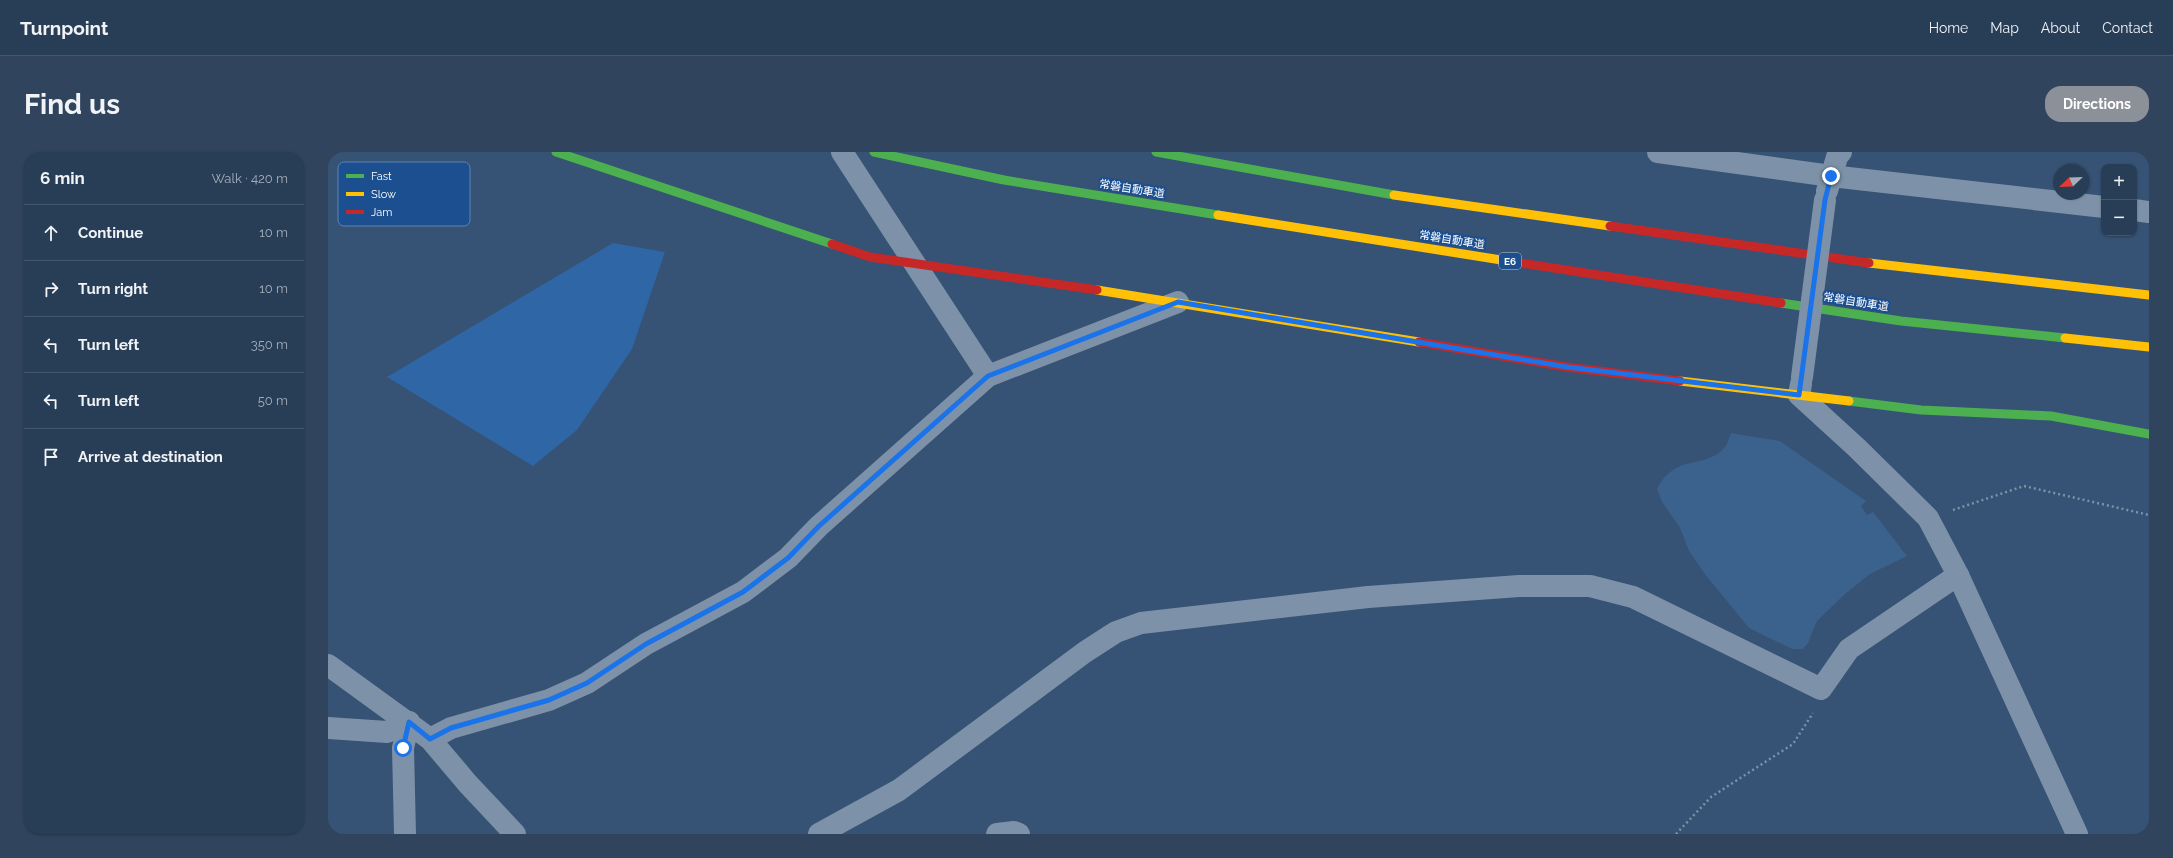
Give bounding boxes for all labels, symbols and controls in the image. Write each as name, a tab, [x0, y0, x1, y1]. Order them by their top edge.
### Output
text: Turnpoint	[20, 17, 108, 39]
text: Home	[1929, 20, 1968, 36]
text: Map	[1990, 20, 2019, 36]
text: About	[2041, 20, 2080, 36]
text: Contact	[2102, 20, 2153, 36]
button: Directions	[2045, 86, 2149, 122]
text: Find us	[24, 88, 120, 121]
legend	[338, 162, 470, 226]
north arrow	[2053, 164, 2089, 200]
map controls	[2101, 164, 2137, 236]
button: +	[2101, 164, 2137, 200]
route end	[1822, 167, 1840, 185]
text: 6 min	[40, 168, 85, 188]
text: Fast	[371, 170, 392, 183]
text: Walk · 420 m	[211, 171, 288, 186]
street label: 常磐自動車道	[1098, 177, 1166, 201]
text: Slow	[371, 188, 396, 201]
button: −	[2101, 200, 2137, 236]
text: Jam	[371, 206, 392, 219]
icon: ahead	[40, 222, 62, 244]
text: Continue	[78, 224, 143, 242]
text: 10 m	[259, 225, 288, 240]
street label: 常磐自動車道	[1418, 228, 1486, 252]
road number: E6	[1499, 253, 1521, 269]
icon: right	[40, 278, 62, 300]
text: Turn right	[78, 280, 148, 298]
text: 10 m	[259, 281, 288, 296]
street label: 常磐自動車道	[1822, 290, 1890, 314]
icon: left	[40, 334, 62, 356]
text: Turn left	[78, 336, 139, 354]
text: 350 m	[251, 337, 288, 352]
icon: left	[40, 390, 62, 412]
text: Turn left	[78, 392, 139, 410]
text: 50 m	[258, 393, 288, 408]
icon: arrive	[40, 446, 62, 468]
text: Arrive at destination	[78, 448, 223, 466]
route start	[394, 739, 412, 757]

